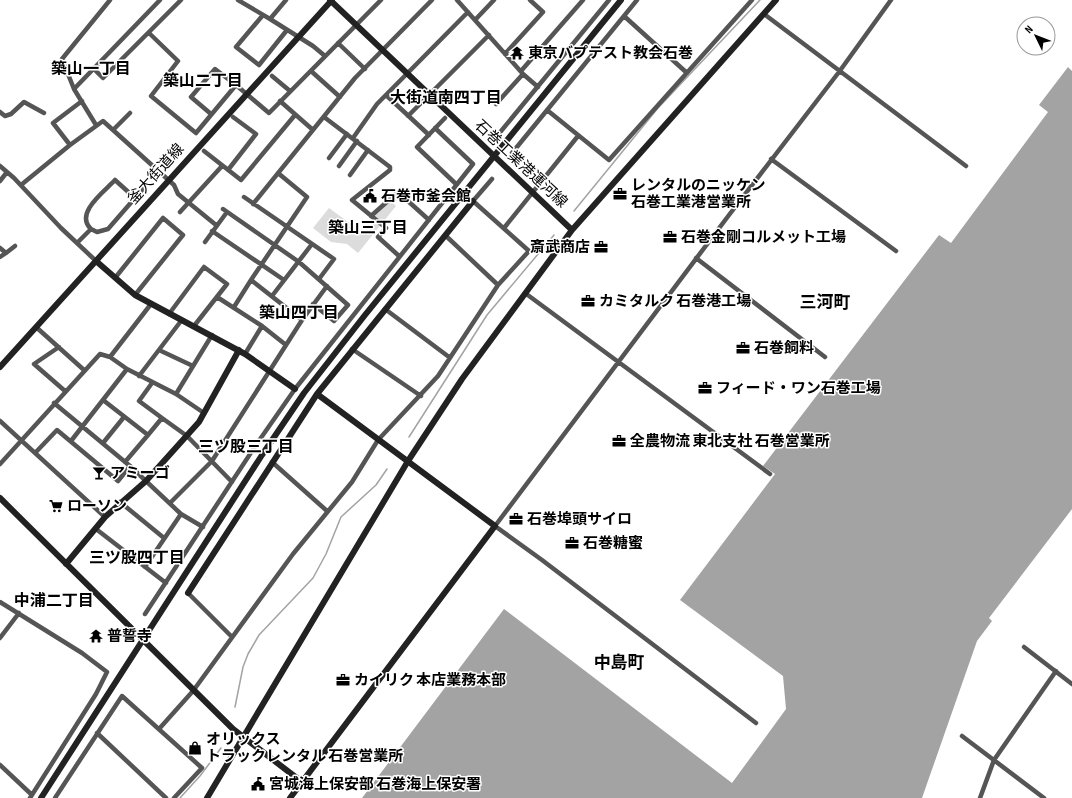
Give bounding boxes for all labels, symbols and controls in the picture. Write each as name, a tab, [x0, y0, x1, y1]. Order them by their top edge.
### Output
north arrow	[1016, 16, 1056, 56]
text: N	[1022, 23, 1036, 36]
place label: 東京バプテスト教会石巻	[528, 44, 693, 63]
temple icon: 東京バプテスト教会石巻	[509, 45, 525, 61]
district label: 築山一丁目	[51, 60, 131, 79]
district label: 築山二丁目	[163, 72, 243, 91]
district label: 大街道南四丁目	[390, 89, 502, 108]
street label: 石巻工業港運河線	[471, 116, 571, 212]
street label: 釜大街道線	[124, 140, 188, 208]
place label: レンタルのニッケン 石巻工業港営業所	[631, 176, 766, 212]
office icon: レンタルのニッケン 石巻工業港営業所	[612, 186, 628, 202]
place label: 石巻市釜会館	[381, 187, 471, 206]
public building icon: 石巻市釜会館	[362, 188, 378, 204]
district label: 築山三丁目	[328, 219, 408, 238]
place label: 石巻金剛コルメット工場	[681, 228, 846, 247]
office icon: 石巻金剛コルメット工場	[662, 229, 678, 245]
place label: 斎武商店	[530, 238, 590, 257]
office icon: 斎武商店	[593, 239, 609, 255]
place label: カミタルク 石巻港工場	[599, 292, 751, 311]
office icon: カミタルク 石巻港工場	[580, 293, 596, 309]
district label: 三河町	[800, 293, 851, 313]
district label: 築山四丁目	[259, 304, 339, 323]
place label: 石巻飼料	[754, 339, 814, 358]
office icon: 石巻飼料	[735, 340, 751, 356]
place label: フィード・ワン石巻工場	[716, 379, 881, 398]
office icon: フィード・ワン石巻工場	[697, 380, 713, 396]
place label: 全農物流 東北支社 石巻営業所	[630, 432, 830, 451]
office icon: 全農物流 東北支社 石巻営業所	[611, 433, 627, 449]
district label: 三ツ股三丁目	[198, 438, 294, 457]
place label: アミーゴ	[110, 464, 170, 483]
bar icon: アミーゴ	[91, 465, 107, 481]
place label: ローソン	[67, 497, 127, 516]
supermarket icon: ローソン	[48, 498, 64, 514]
place label: 石巻埠頭サイロ	[527, 510, 632, 529]
office icon: 石巻埠頭サイロ	[508, 511, 524, 527]
place label: 石巻糖蜜	[583, 534, 643, 553]
office icon: 石巻糖蜜	[564, 535, 580, 551]
district label: 三ツ股四丁目	[89, 549, 185, 568]
district label: 中浦二丁目	[14, 591, 94, 611]
place label: 普誓寺	[107, 627, 152, 646]
temple icon: 普誓寺	[88, 628, 104, 644]
district label: 中島町	[594, 653, 645, 673]
place label: カイリク 本店業務本部	[354, 671, 506, 690]
office icon: カイリク 本店業務本部	[335, 672, 351, 688]
place label: オリックス トラックレンタル 石巻営業所	[206, 730, 403, 766]
shop icon: オリックス トラックレンタル 石巻営業所	[187, 740, 203, 756]
place label: 宮城海上保安部 石巻海上保安署	[269, 775, 481, 794]
public building icon: 宮城海上保安部 石巻海上保安署	[250, 776, 266, 792]

